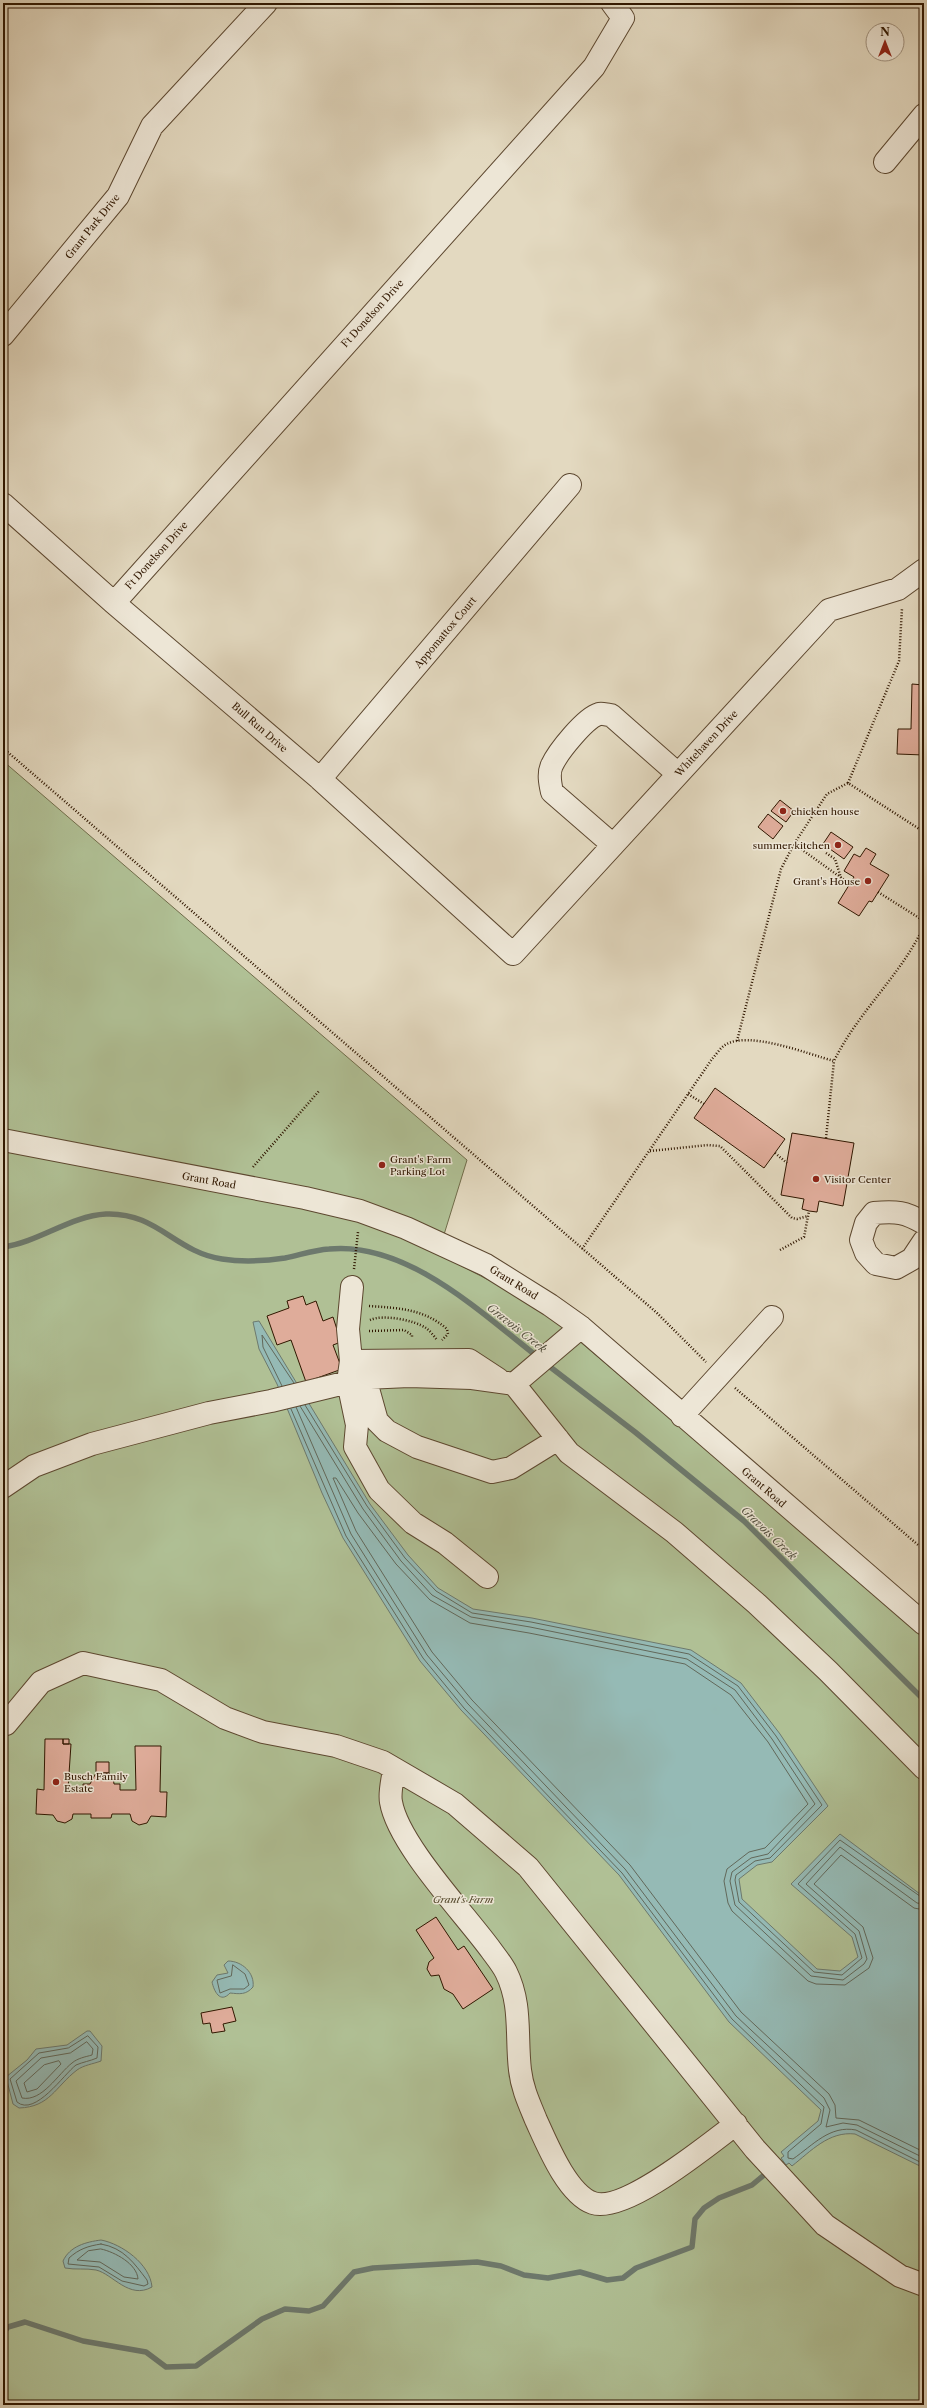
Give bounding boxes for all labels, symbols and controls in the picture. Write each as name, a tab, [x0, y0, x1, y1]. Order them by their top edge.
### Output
north arrow	[865, 22, 905, 62]
text: N	[880, 25, 890, 39]
street label: Grant Park Drive	[62, 191, 123, 262]
street label: Ft Donelson Drive	[338, 276, 407, 350]
street label: Ft Donelson Drive	[122, 518, 191, 592]
street label: Appomattox Court	[411, 594, 479, 672]
street label: Bull Run Drive	[229, 699, 291, 756]
street label: Whitehaven Drive	[671, 707, 741, 780]
place label: chicken house	[791, 805, 860, 818]
marker: chicken house	[778, 806, 788, 816]
place label: summer kitchen	[753, 839, 831, 852]
marker: summer kitchen	[833, 840, 843, 850]
place label: Grant's House	[793, 875, 860, 888]
marker: Grant's House	[863, 876, 873, 886]
place label: Grant's Farm Parking Lot	[390, 1153, 452, 1178]
marker: Grant's Farm Parking Lot	[377, 1160, 387, 1170]
street label: Grant Road	[181, 1169, 237, 1192]
place label: Visitor Center	[823, 1173, 892, 1186]
marker: Visitor Center	[811, 1174, 821, 1184]
street label: Grant Road	[487, 1262, 540, 1302]
water label: Gravois Creek	[484, 1300, 550, 1356]
street label: Grant Road	[739, 1465, 789, 1510]
water label: Gravois Creek	[738, 1503, 800, 1563]
place label: Busch Family Estate	[64, 1770, 128, 1795]
marker: Busch Family Estate	[51, 1777, 61, 1787]
park label: Grant's Farm	[433, 1893, 494, 1906]

